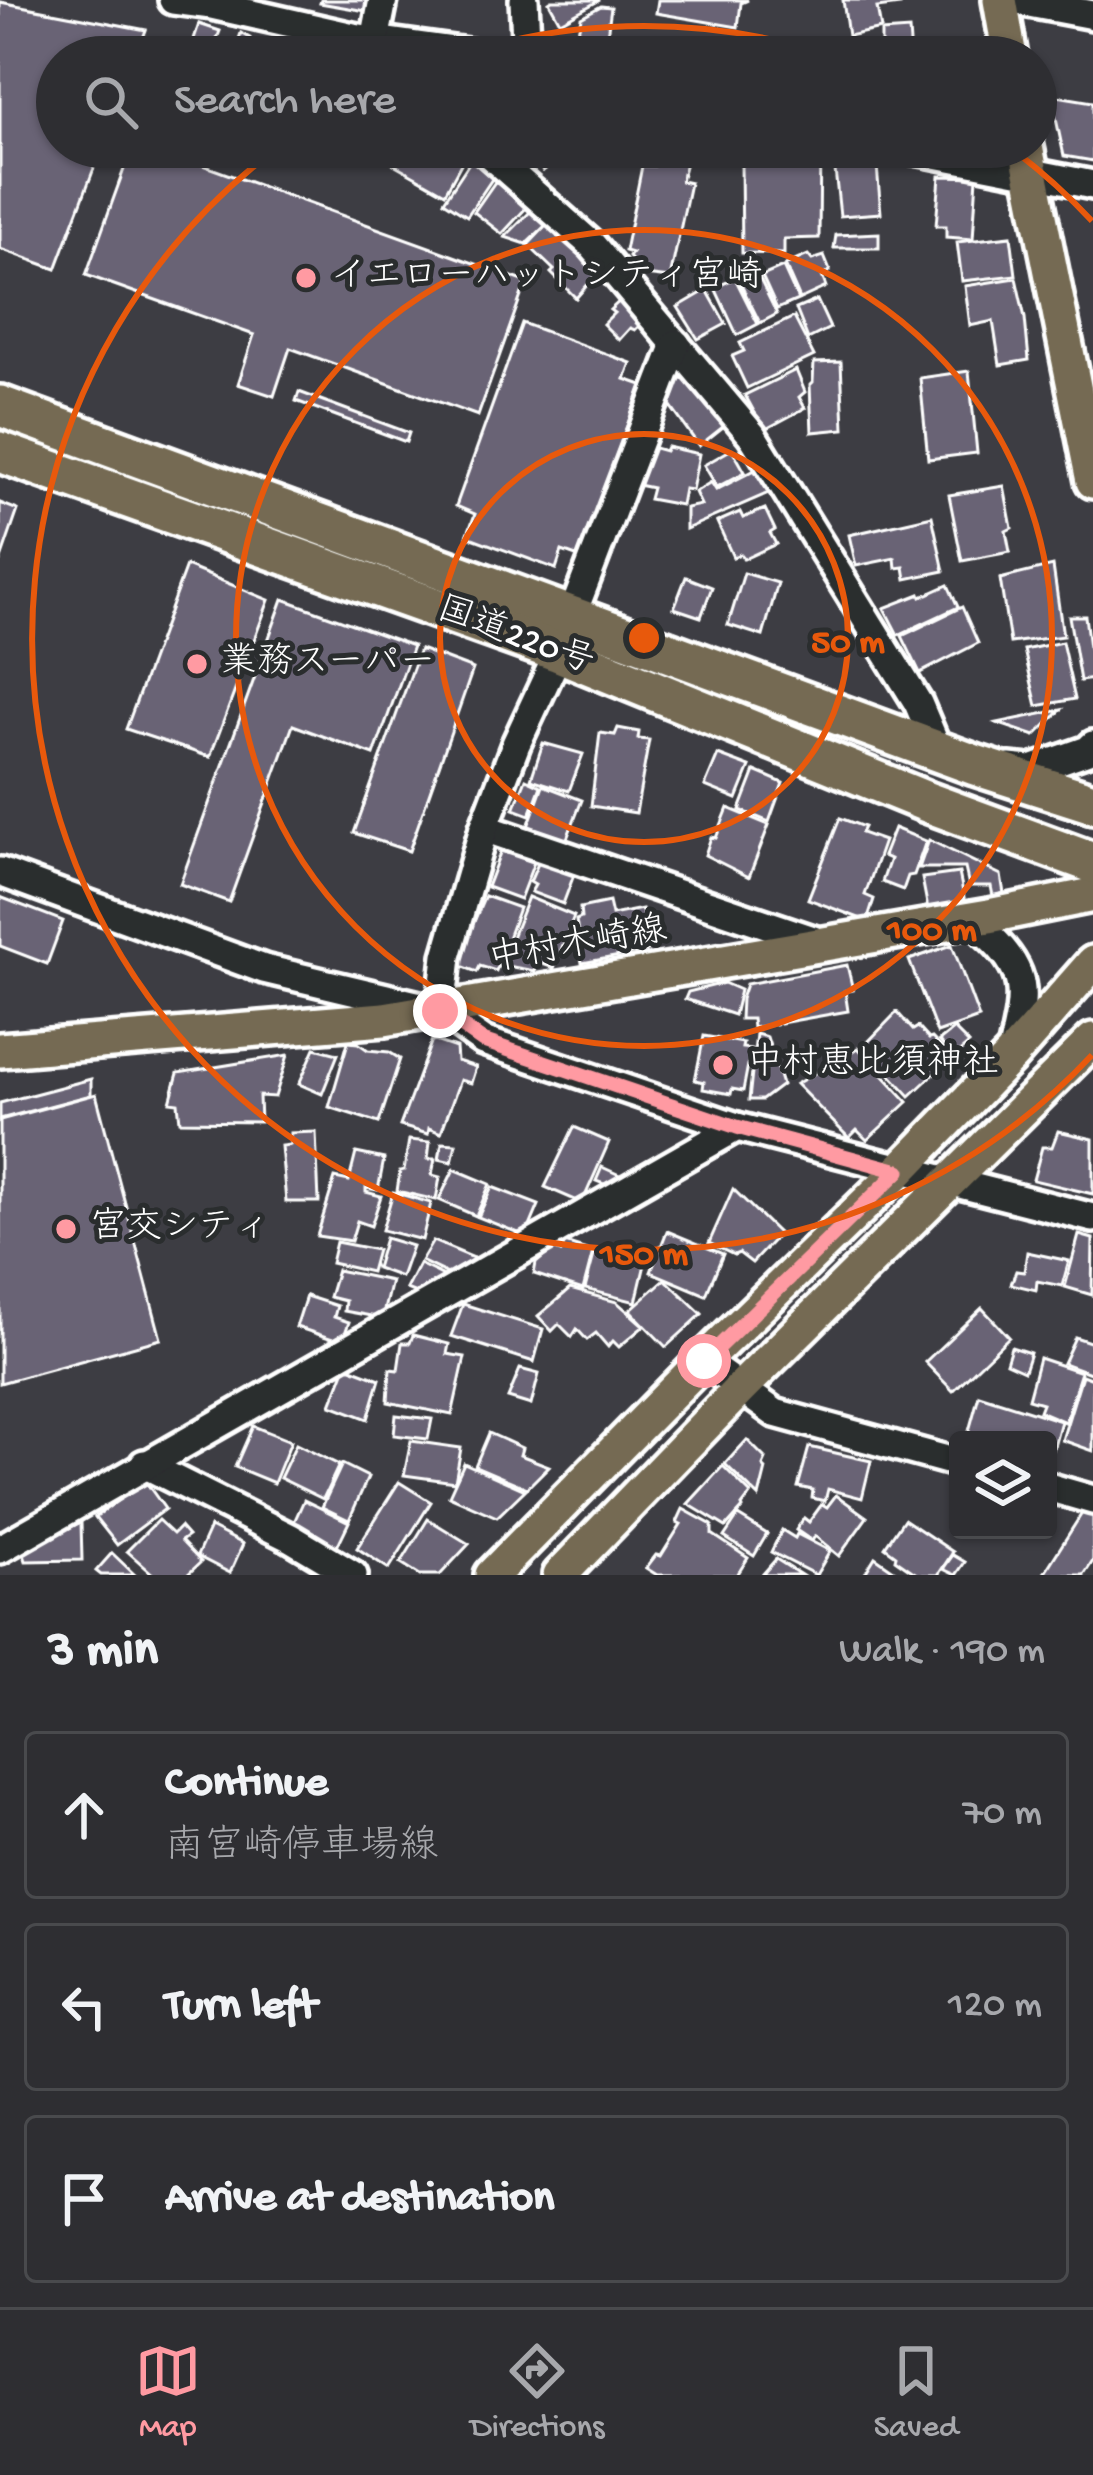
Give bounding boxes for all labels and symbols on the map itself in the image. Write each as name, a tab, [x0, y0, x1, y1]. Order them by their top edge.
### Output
place label: イエローハットシティ宮崎	[330, 255, 762, 300]
marker: イエローハットシティ宮崎	[293, 265, 319, 291]
street label: 国道220号	[431, 589, 600, 686]
centre of rings	[623, 617, 665, 659]
text: 50 m	[811, 623, 885, 666]
place label: 業務スーパー	[221, 641, 436, 686]
marker: 業務スーパー	[184, 651, 210, 677]
street label: 中村木崎線	[485, 908, 670, 984]
text: 100 m	[885, 911, 977, 954]
route end	[413, 984, 467, 1038]
place label: 中村恵比須神社	[747, 1042, 999, 1087]
marker: 中村恵比須神社	[710, 1052, 736, 1078]
place label: 宮交シティ	[90, 1206, 270, 1251]
marker: 宮交シティ	[53, 1216, 79, 1242]
text: 150 m	[598, 1235, 688, 1278]
route start	[677, 1334, 731, 1388]

